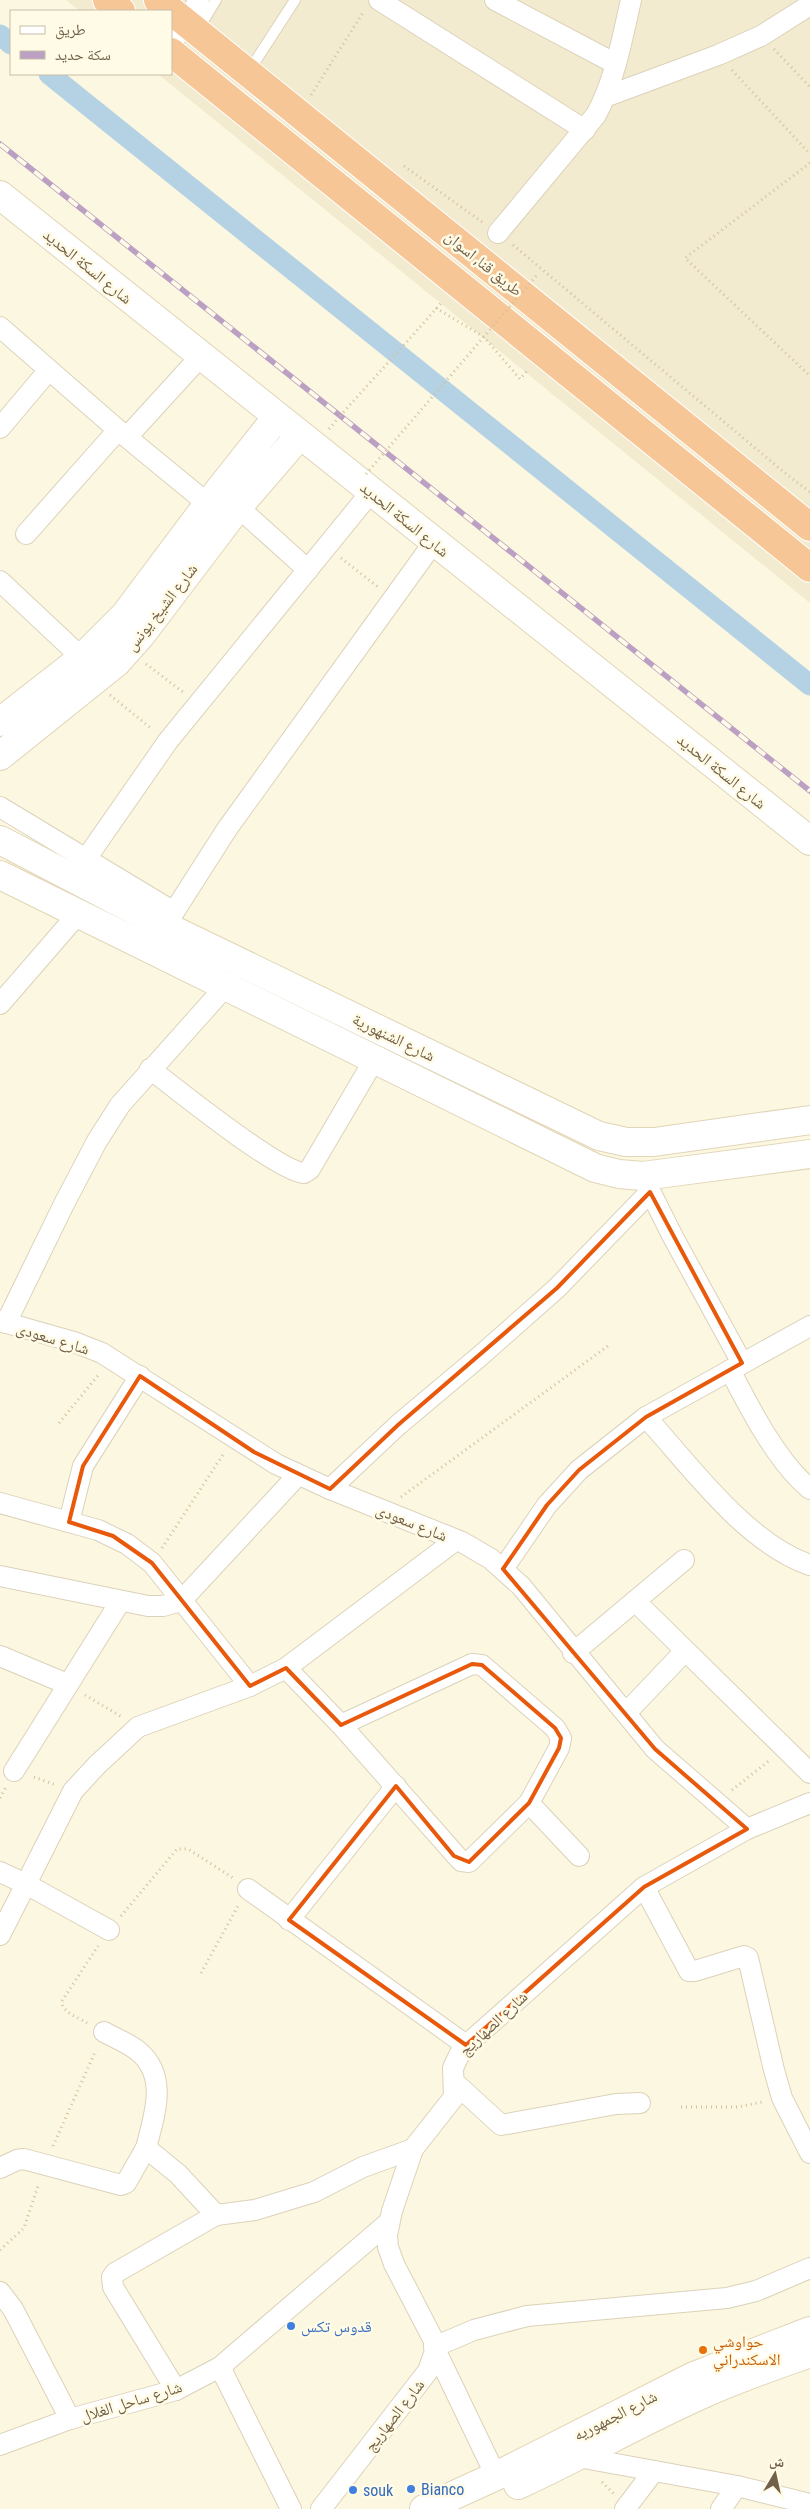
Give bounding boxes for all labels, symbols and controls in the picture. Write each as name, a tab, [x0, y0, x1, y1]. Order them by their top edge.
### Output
legend	[10, 10, 172, 75]
text: طريق	[55, 21, 86, 40]
text: سكة حديد	[55, 46, 111, 64]
street label: شارع السكة الحديد	[39, 225, 136, 309]
street label: طريق قنا, اسوان	[441, 227, 526, 301]
street label: شارع السكة الحديد	[356, 478, 453, 562]
street label: شارع الشيخ يونس	[121, 560, 202, 655]
street label: شارع السكة الحديد	[673, 730, 770, 814]
street label: شارع الشنهورية	[349, 1009, 438, 1066]
street label: شارع سعودى	[14, 1318, 92, 1360]
street label: شارع سعودى	[373, 1500, 450, 1546]
street label: شارع الصهاريج	[455, 1987, 532, 2060]
place label: قدوس تكس	[301, 2317, 372, 2337]
marker: قدوس تكس	[285, 2320, 297, 2332]
place label: حواوشي الاسكندراني	[713, 2332, 781, 2372]
marker: حواوشي الاسكندراني	[697, 2344, 709, 2356]
street label: شارع الصهاريج	[360, 2375, 429, 2456]
street label: شارع ساحل الغلال	[78, 2377, 184, 2427]
street label: شارع الجمهوريه	[570, 2386, 661, 2445]
north arrow	[750, 2449, 800, 2499]
text: ش	[768, 2452, 786, 2471]
place label: Bianco	[421, 2480, 464, 2499]
place label: souk	[363, 2481, 394, 2500]
marker: Bianco	[405, 2483, 417, 2495]
marker: souk	[347, 2484, 359, 2496]

